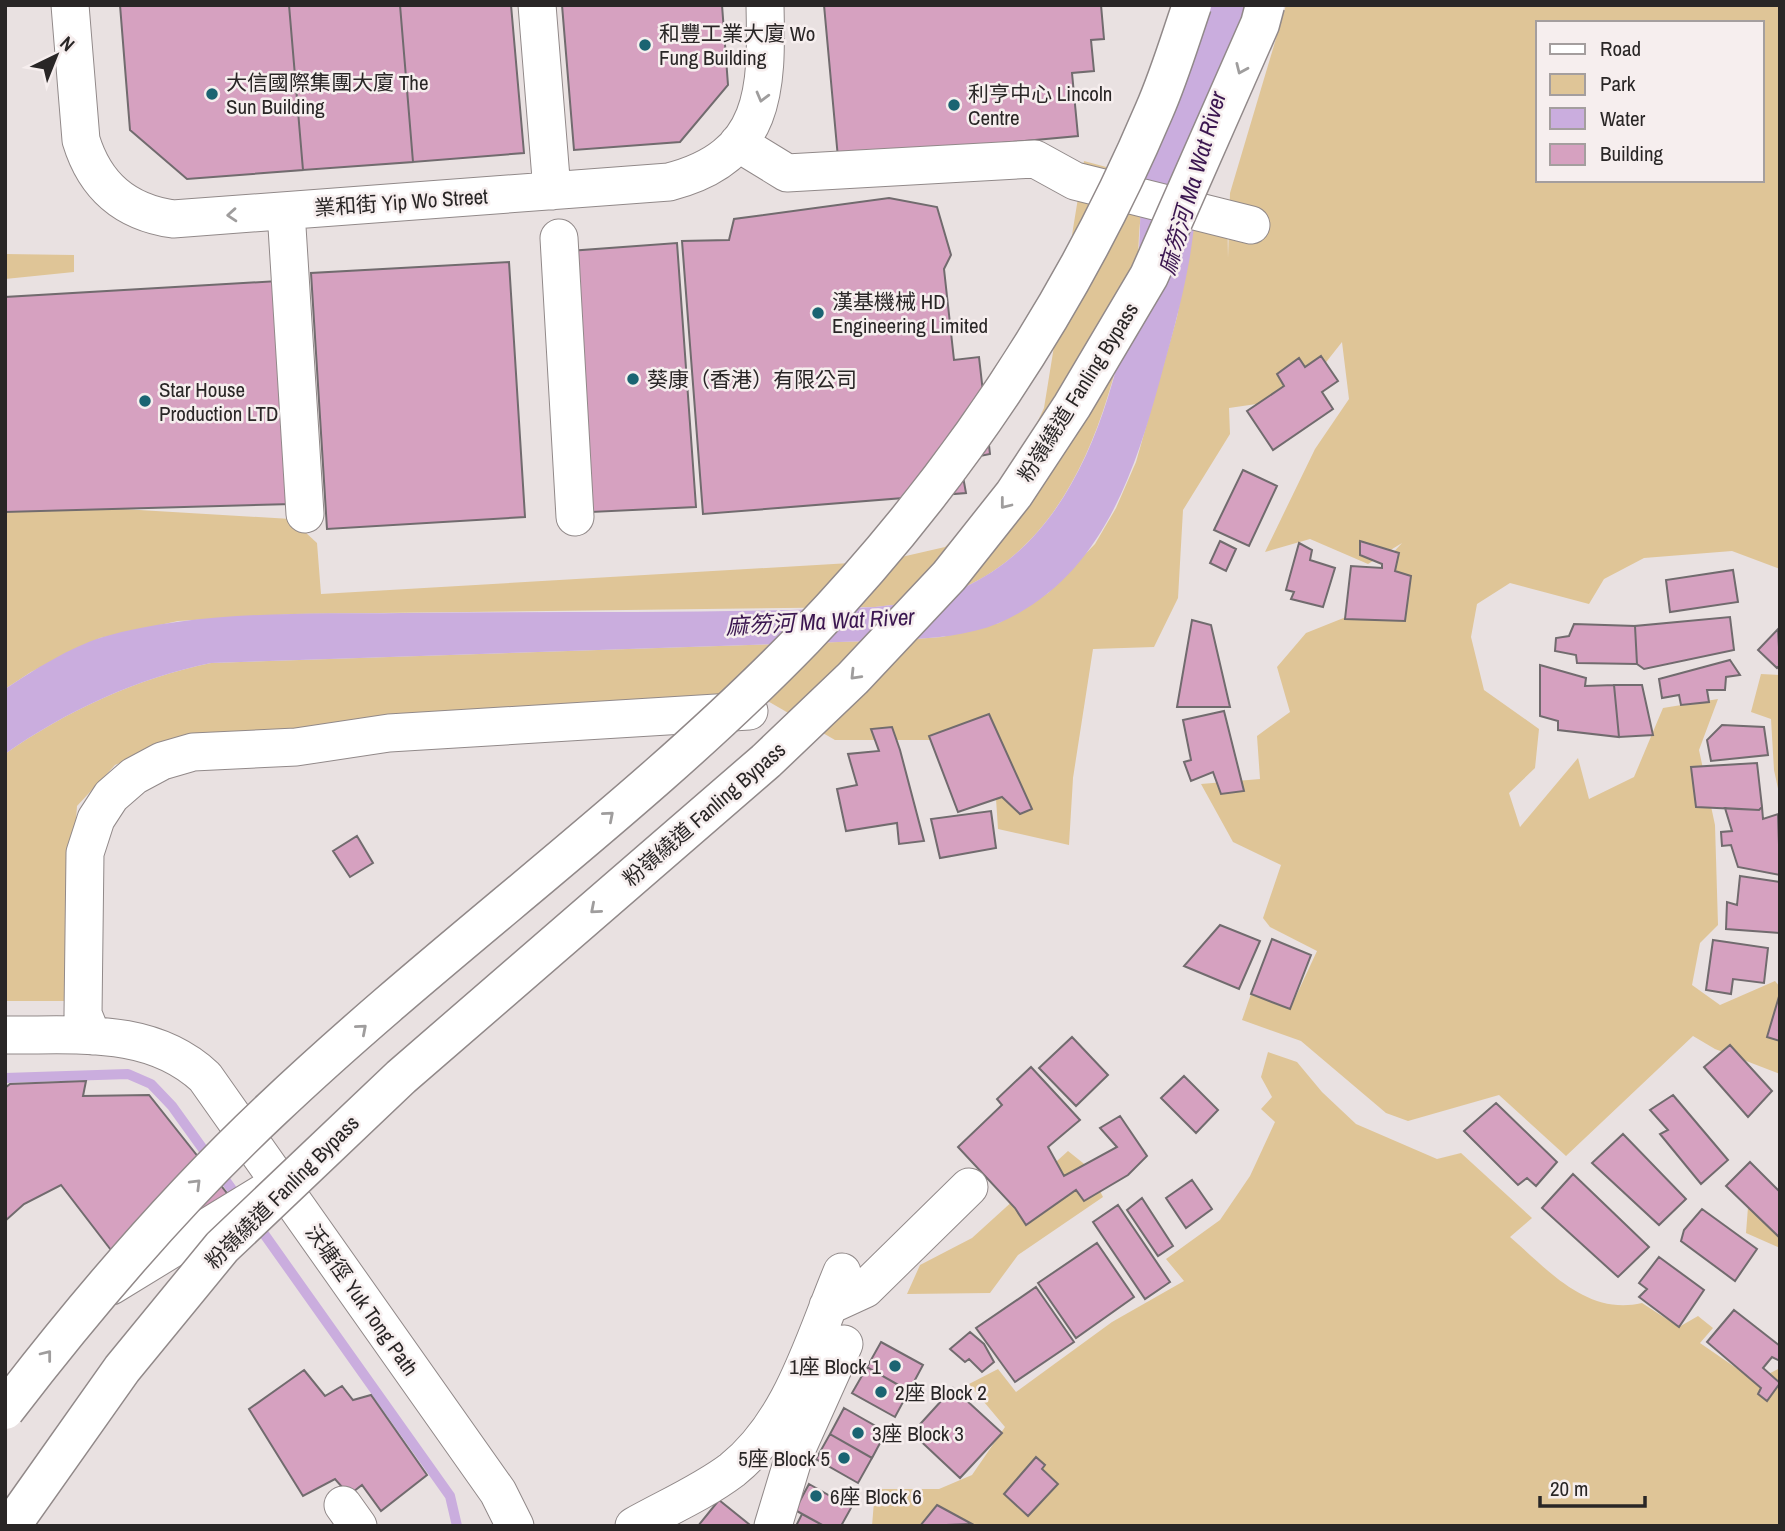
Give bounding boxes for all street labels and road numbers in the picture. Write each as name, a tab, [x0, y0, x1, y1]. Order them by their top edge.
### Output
street label: 業和街 Yip Wo Street	[313, 181, 489, 223]
street label: 粉嶺繞道 Fanling Bypass	[1011, 297, 1145, 487]
street label: 粉嶺繞道 Fanling Bypass	[617, 735, 791, 893]
street label: 粉嶺繞道 Fanling Bypass	[199, 1109, 365, 1275]
street label: 沃塘徑 Yuk Tong Path	[299, 1219, 425, 1381]

